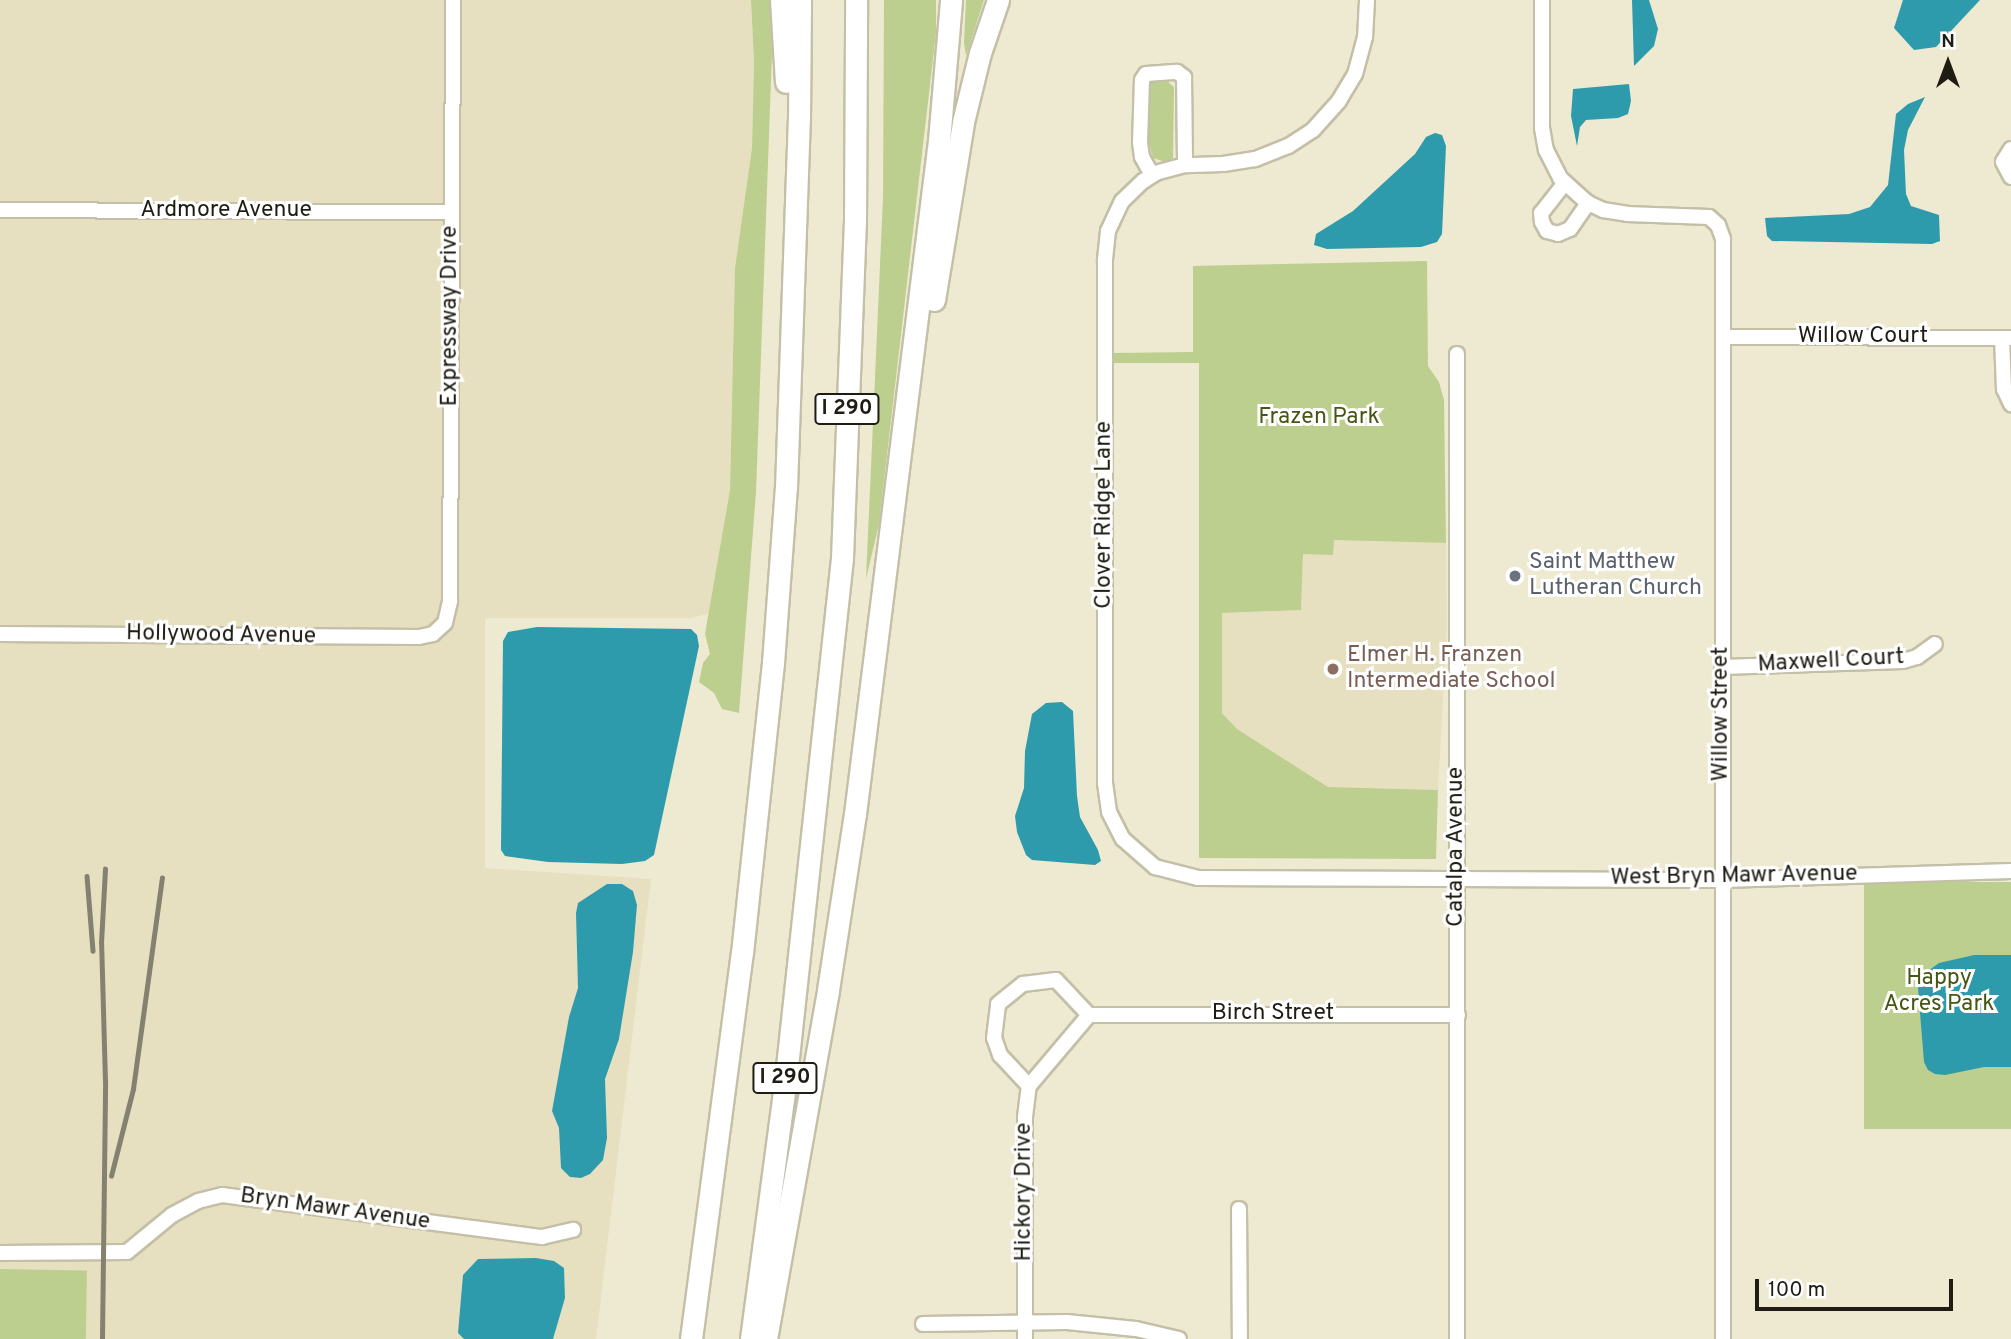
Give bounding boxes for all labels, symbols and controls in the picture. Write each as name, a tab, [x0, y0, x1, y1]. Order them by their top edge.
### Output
north arrow	[1913, 28, 1983, 98]
text: N	[1941, 30, 1955, 54]
street label: Ardmore Avenue	[140, 197, 312, 225]
street label: Expressway Drive	[437, 226, 465, 406]
street label: Willow Court	[1798, 323, 1928, 351]
road number: I 290	[814, 392, 880, 426]
park label: Frazen Park	[1258, 404, 1380, 432]
street label: Clover Ridge Lane	[1091, 421, 1119, 609]
place label: Saint Matthew Lutheran Church	[1529, 549, 1702, 603]
marker: Saint Matthew Lutheran Church	[1507, 568, 1523, 584]
street label: Hollywood Avenue	[125, 621, 317, 651]
place label: Elmer H. Franzen Intermediate School	[1347, 642, 1556, 696]
street label: Maxwell Court	[1757, 644, 1905, 680]
street label: Willow Street	[1708, 647, 1736, 781]
marker: Elmer H. Franzen Intermediate School	[1325, 661, 1341, 677]
street label: Catalpa Avenue	[1443, 767, 1471, 927]
street label: West Bryn Mawr Avenue	[1610, 861, 1858, 893]
park label: Happy Acres Park	[1883, 965, 1995, 1019]
street label: Birch Street	[1212, 1000, 1334, 1028]
road number: I 290	[752, 1060, 818, 1096]
street label: Hickory Drive	[1011, 1123, 1039, 1261]
street label: Bryn Mawr Avenue	[238, 1183, 432, 1237]
scale bar	[1759, 1266, 1957, 1310]
text: 100 m	[1768, 1277, 1825, 1304]

